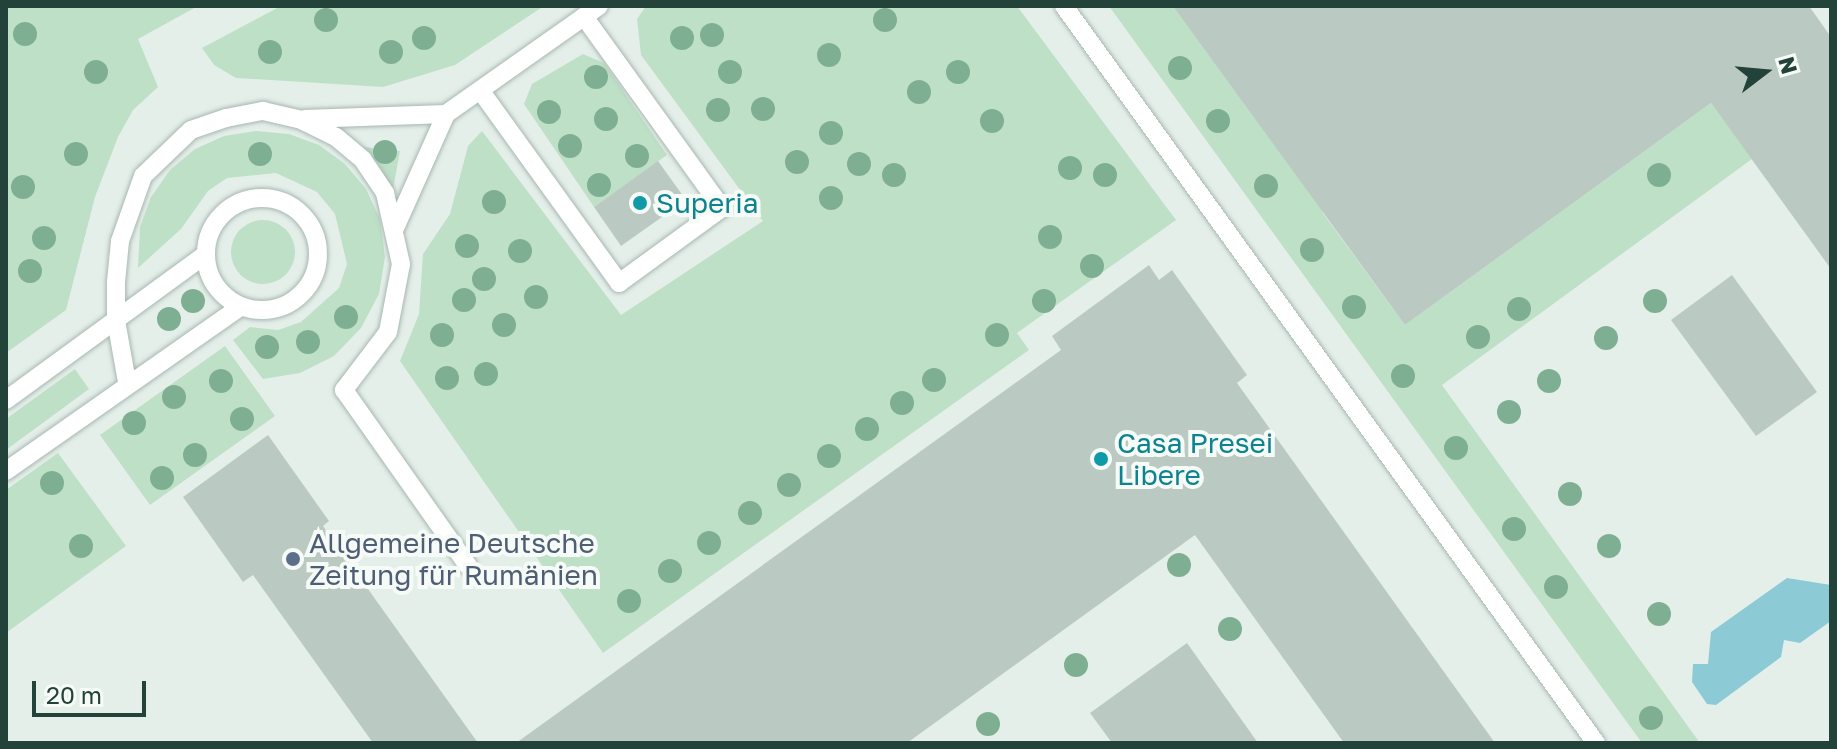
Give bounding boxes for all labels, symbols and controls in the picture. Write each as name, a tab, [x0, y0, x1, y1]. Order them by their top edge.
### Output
north arrow	[1725, 32, 1805, 112]
text: N	[1773, 53, 1804, 77]
place label: Superia	[656, 186, 759, 220]
marker: Superia	[631, 194, 649, 212]
place label: Casa Presei Libere	[1117, 426, 1273, 492]
marker: Casa Presei Libere	[1092, 450, 1110, 468]
place label: Allgemeine Deutsche Zeitung für Rumänien	[309, 526, 598, 592]
marker: Allgemeine Deutsche Zeitung für Rumänien	[284, 550, 302, 568]
scale bar	[36, 665, 150, 715]
text: 20 m	[46, 680, 102, 709]

